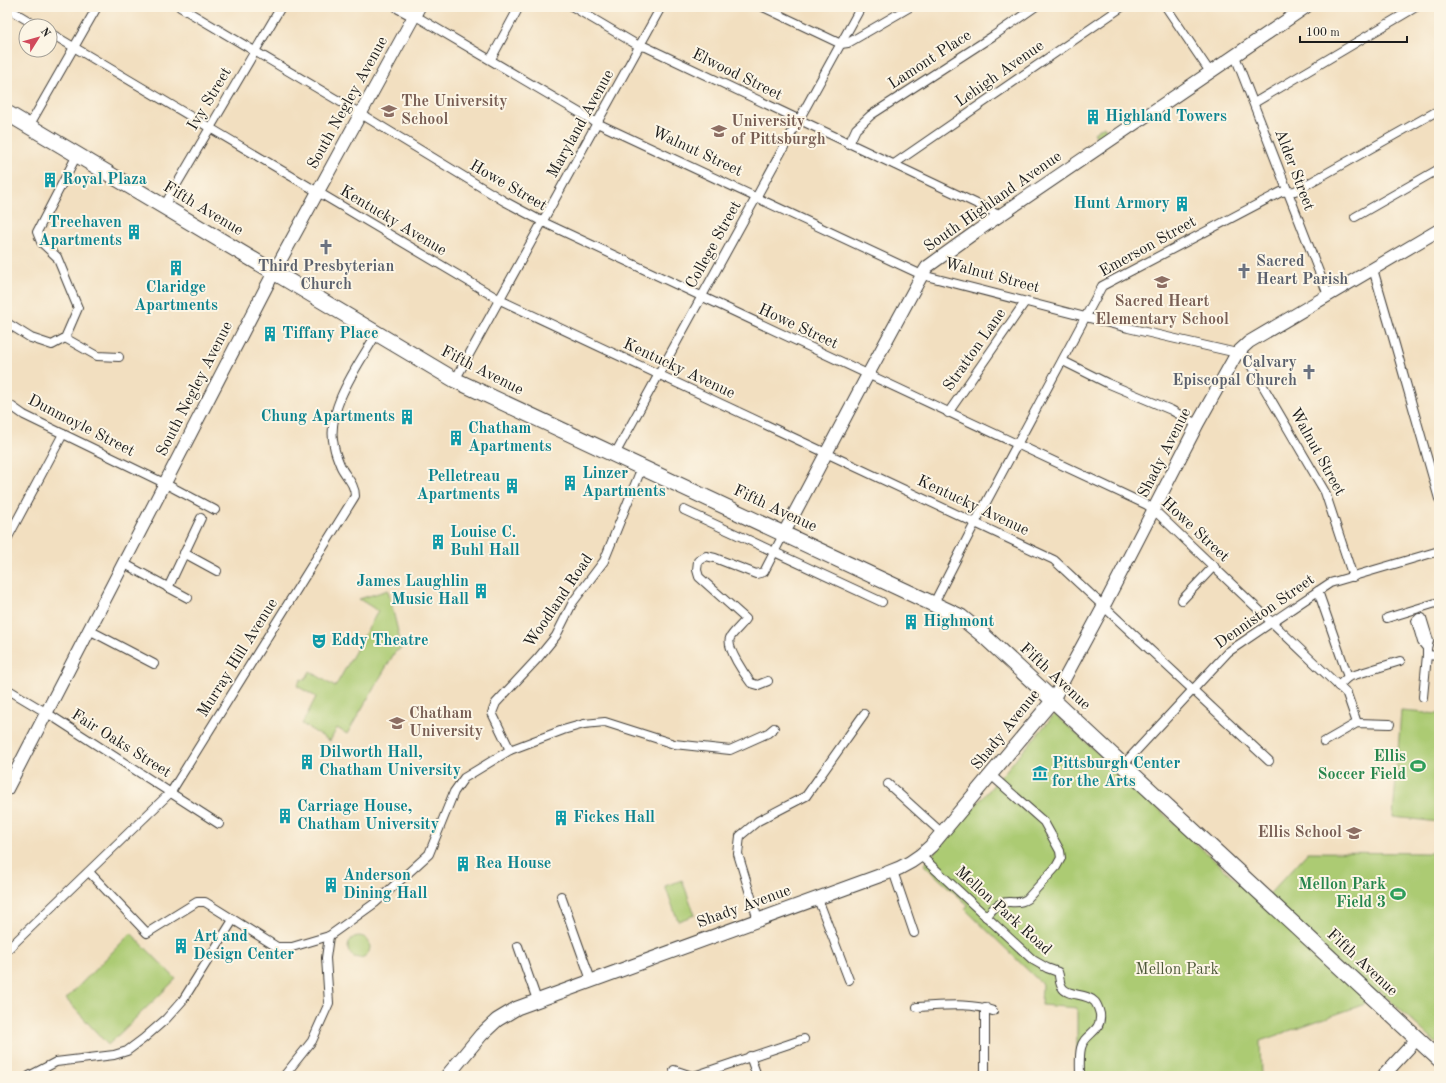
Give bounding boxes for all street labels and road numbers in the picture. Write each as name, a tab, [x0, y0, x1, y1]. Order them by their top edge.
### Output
street label: Lamont Place	[886, 27, 974, 93]
street label: South Negley Avenue	[305, 34, 391, 172]
street label: Lehigh Avenue	[953, 38, 1047, 110]
street label: Elwood Street	[689, 46, 785, 104]
street label: Ivy Street	[185, 64, 235, 133]
street label: Maryland Avenue	[545, 67, 617, 181]
street label: Walnut Street	[649, 124, 745, 180]
street label: Alder Street	[1271, 127, 1317, 213]
street label: South Highland Avenue	[921, 148, 1065, 256]
street label: Howe Street	[467, 158, 550, 215]
street label: Fifth Avenue	[160, 179, 246, 239]
street label: Kentucky Avenue	[337, 183, 449, 259]
street label: College Street	[683, 198, 745, 292]
street label: Emerson Street	[1097, 214, 1199, 280]
street label: Walnut Street	[943, 256, 1042, 296]
street label: Howe Street	[756, 302, 841, 353]
street label: Stratton Lane	[941, 306, 1009, 394]
street label: South Negley Avenue	[154, 319, 236, 459]
street label: Kentucky Avenue	[621, 336, 737, 402]
street label: Fifth Avenue	[438, 343, 526, 399]
street label: Dunmoyle Street	[25, 392, 137, 460]
street label: Shady Avenue	[1135, 405, 1195, 501]
street label: Walnut Street	[1286, 405, 1348, 499]
street label: Kentucky Avenue	[915, 473, 1031, 539]
street label: Fifth Avenue	[731, 483, 819, 535]
street label: Howe Street	[1158, 495, 1232, 566]
street label: Woodland Road	[522, 551, 596, 651]
street label: Denniston Street	[1212, 572, 1318, 652]
street label: Murray Hill Avenue	[195, 596, 281, 720]
street label: Fifth Avenue	[1017, 640, 1093, 714]
street label: Shady Avenue	[969, 687, 1043, 773]
street label: Fair Oaks Street	[68, 707, 174, 781]
street label: Mellon Park Road	[952, 864, 1054, 958]
street label: Shady Avenue	[695, 883, 793, 931]
street label: Fifth Avenue	[1324, 926, 1400, 1000]

